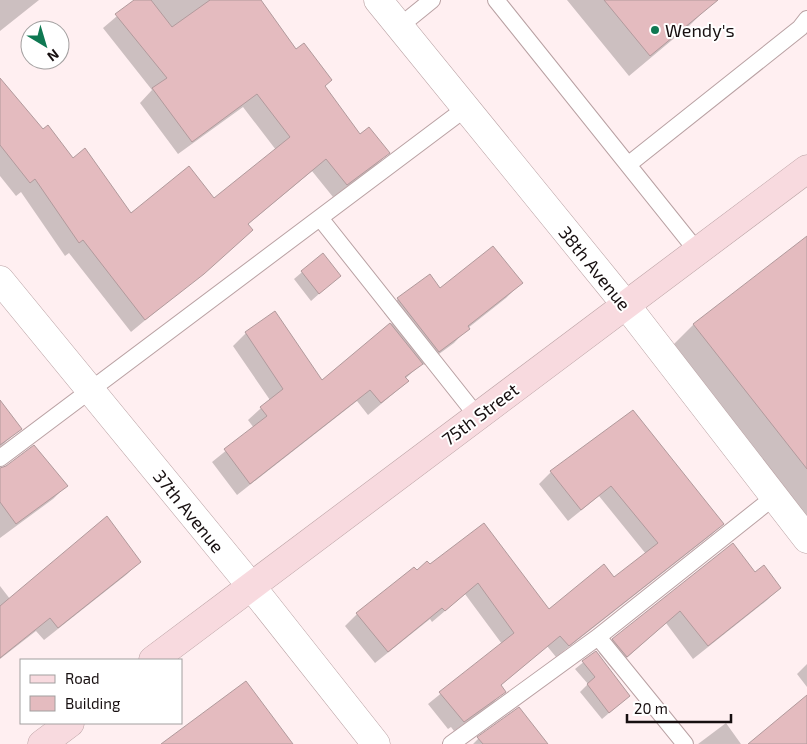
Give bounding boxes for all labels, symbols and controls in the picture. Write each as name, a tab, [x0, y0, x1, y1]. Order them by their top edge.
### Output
place label: Wendy's	[665, 19, 735, 41]
north arrow	[20, 20, 70, 70]
marker: Wendy's	[649, 24, 661, 36]
text: N	[44, 46, 63, 65]
street label: 38th Avenue	[554, 221, 636, 315]
street label: 75th Street	[437, 378, 523, 450]
street label: 37th Avenue	[149, 465, 229, 557]
legend	[20, 659, 182, 724]
text: Road	[65, 669, 100, 687]
scale bar	[627, 692, 731, 724]
text: Building	[65, 694, 121, 712]
text: 20 m	[634, 699, 668, 717]

